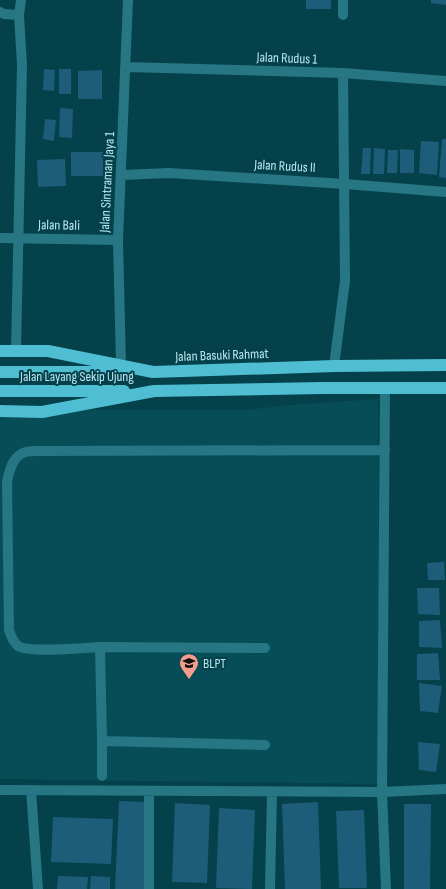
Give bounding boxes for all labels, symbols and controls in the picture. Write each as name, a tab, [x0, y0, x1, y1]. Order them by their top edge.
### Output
street label: Jalan Rudus 1	[255, 48, 318, 68]
street label: Jalan Sintraman Jaya 1	[96, 131, 118, 234]
street label: Jalan Rudus II	[253, 156, 316, 176]
street label: Jalan Bali	[37, 216, 80, 234]
street label: Jalan Basuki Rahmat	[174, 345, 269, 365]
street label: Jalan Layang Sekip Ujung	[19, 368, 134, 385]
school or university icon: BLPT	[178, 652, 200, 680]
place label: BLPT	[203, 655, 226, 672]

